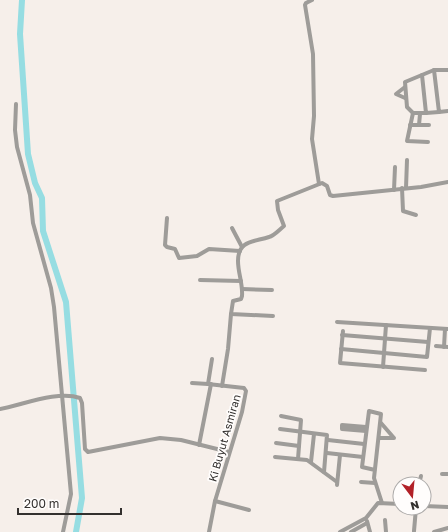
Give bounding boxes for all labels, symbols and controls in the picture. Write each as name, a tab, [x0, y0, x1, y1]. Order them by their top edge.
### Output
street label: Ki Buyut Asmiran	[205, 393, 243, 483]
north arrow	[392, 476, 432, 516]
scale bar	[18, 490, 121, 516]
text: 200 m	[24, 496, 59, 511]
text: N	[409, 499, 421, 513]

